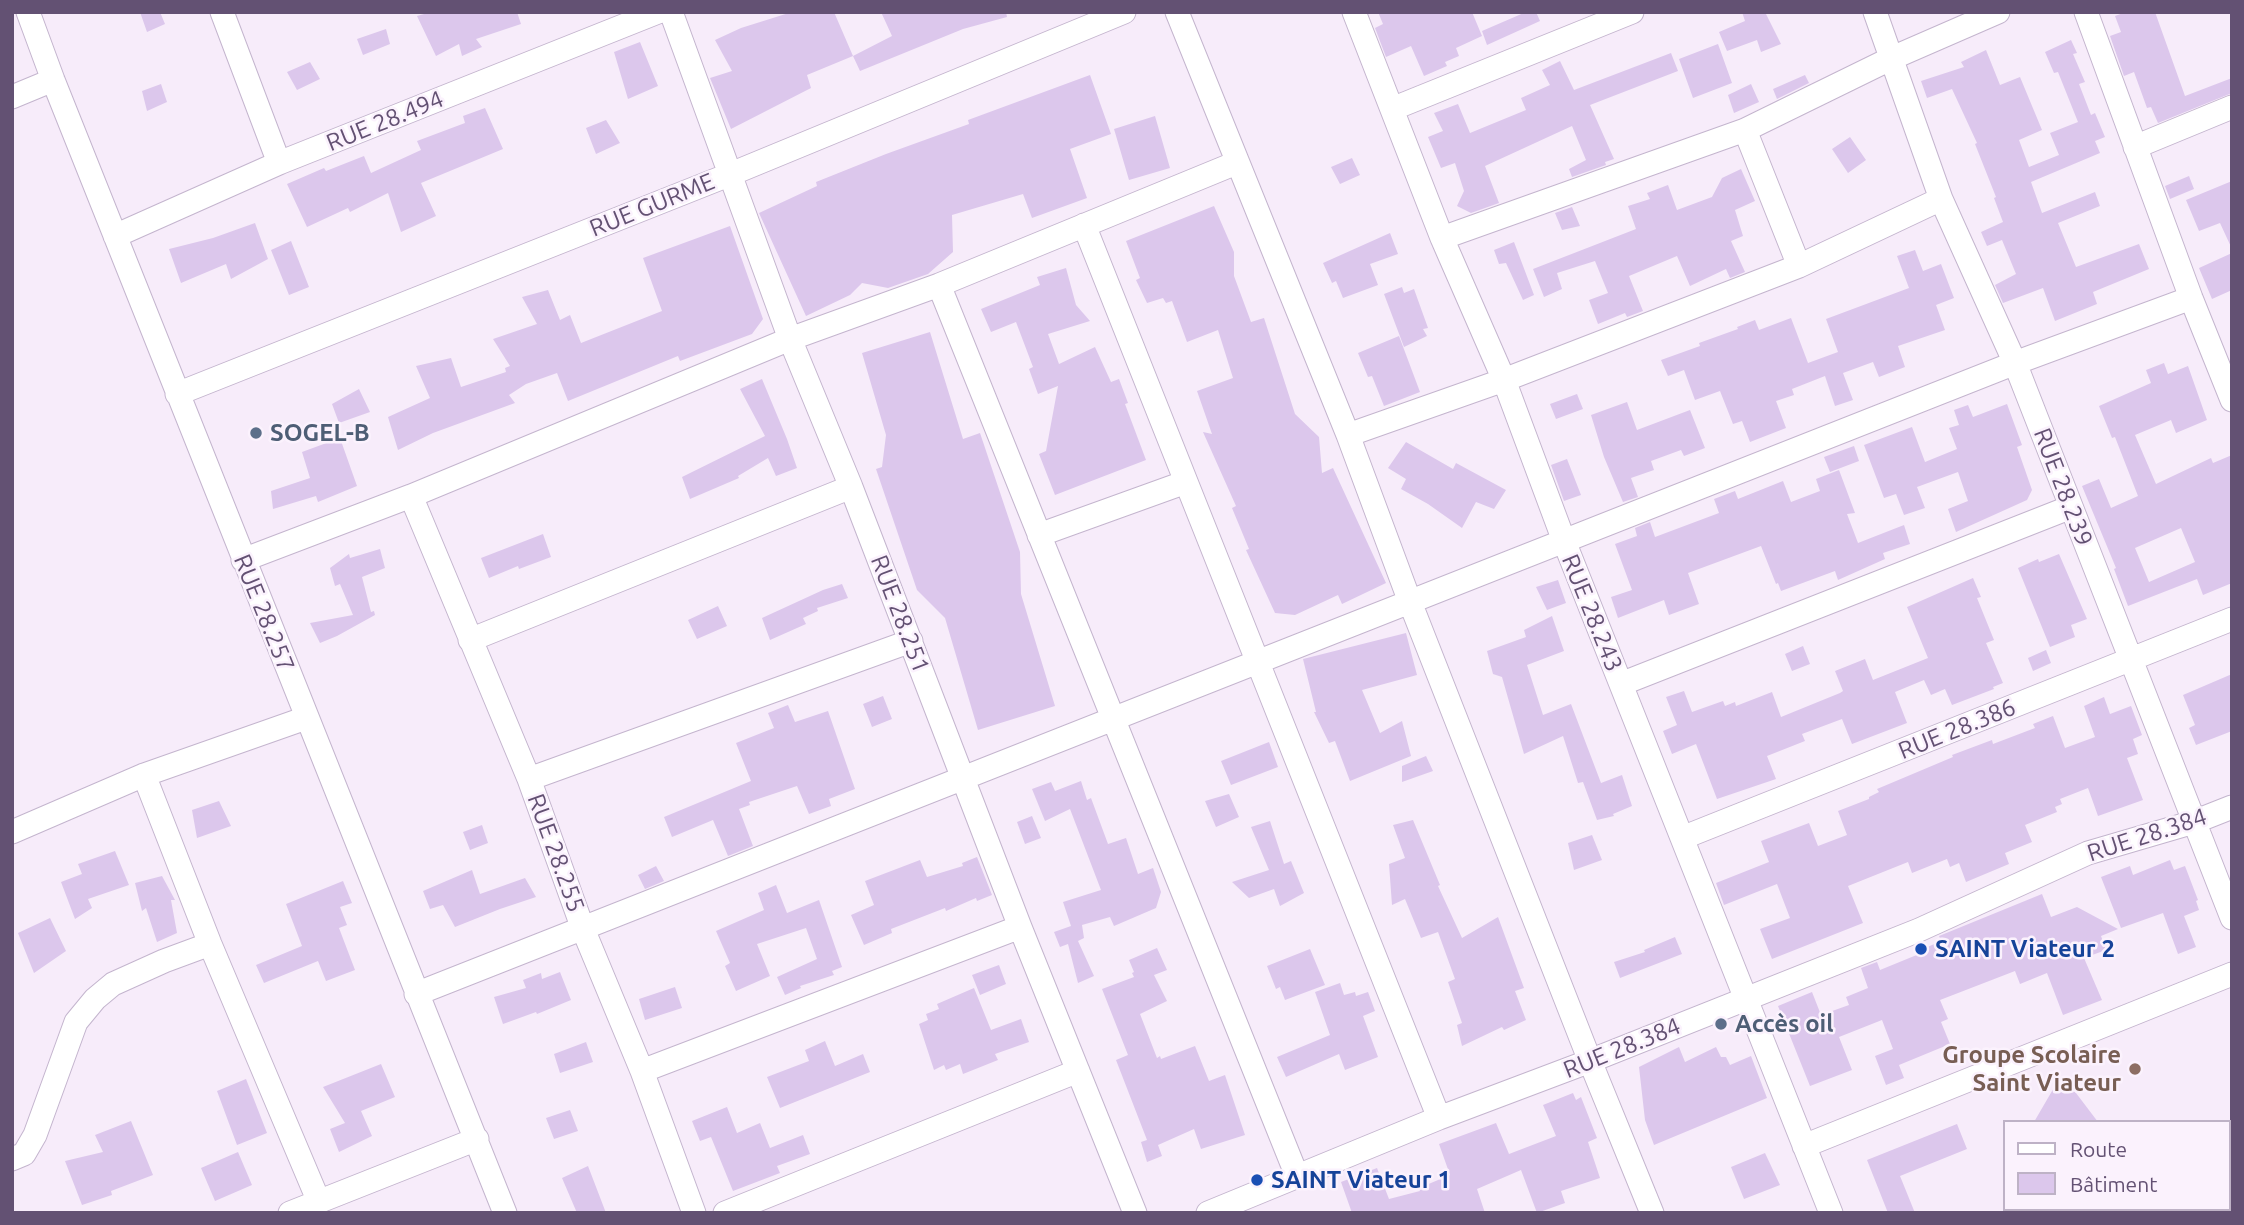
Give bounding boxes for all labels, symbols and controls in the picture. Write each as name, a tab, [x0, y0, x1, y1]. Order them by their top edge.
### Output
street label: RUE 28.494	[322, 84, 448, 158]
street label: RUE GURME	[585, 167, 719, 243]
place label: SOGEL-B	[270, 419, 370, 447]
street label: RUE 28.239	[2027, 424, 2099, 550]
marker: SOGEL-B	[248, 425, 264, 441]
street label: RUE 28.257	[227, 550, 301, 676]
street label: RUE 28.243	[1555, 550, 1629, 676]
street label: RUE 28.251	[864, 551, 936, 677]
street label: RUE 28.386	[1894, 692, 2020, 766]
street label: RUE 28.255	[521, 790, 591, 916]
street label: RUE 28.384	[2084, 802, 2210, 868]
place label: SAINT Viateur 2	[1935, 935, 2115, 963]
marker: SAINT Viateur 2	[1913, 941, 1929, 957]
place label: Accès oil	[1735, 1010, 1834, 1038]
street label: RUE 28.384	[1559, 1011, 1685, 1085]
marker: Accès oil	[1713, 1016, 1729, 1032]
place label: Groupe Scolaire Saint Viateur	[1942, 1041, 2121, 1097]
marker: Groupe Scolaire Saint Viateur	[2127, 1061, 2143, 1077]
legend	[2002, 1120, 2230, 1211]
text: Route	[2070, 1137, 2127, 1161]
place label: SAINT Viateur 1	[1271, 1166, 1451, 1194]
marker: SAINT Viateur 1	[1249, 1172, 1265, 1188]
text: Bâtiment	[2070, 1172, 2157, 1196]

